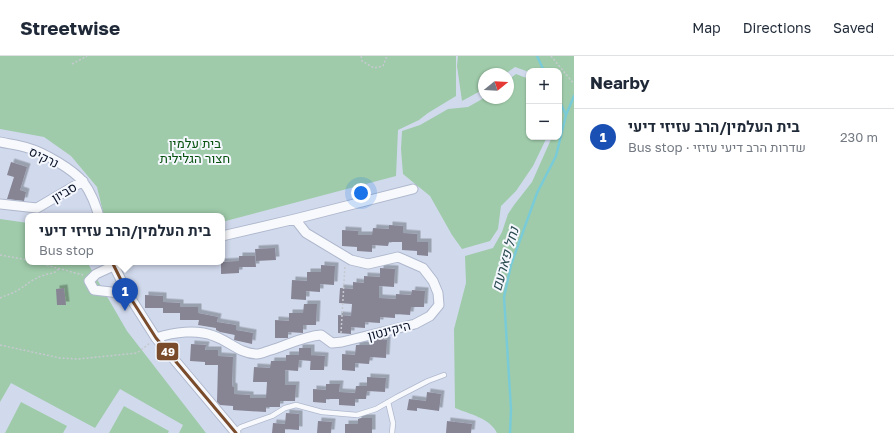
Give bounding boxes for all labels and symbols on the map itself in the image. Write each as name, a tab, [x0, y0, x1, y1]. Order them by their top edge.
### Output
north arrow	[478, 68, 514, 104]
park label: בית עלמין חצור הגלילית	[160, 135, 230, 166]
street label: נרקיס	[26, 143, 62, 171]
street label: סביון	[48, 178, 80, 206]
your location	[351, 183, 371, 203]
water label: נחל פארעם	[487, 224, 522, 293]
pin: 1	[112, 278, 138, 311]
street label: היקינטון	[366, 317, 412, 343]
line badge: 49	[156, 342, 179, 361]
text: 49	[161, 345, 175, 358]

